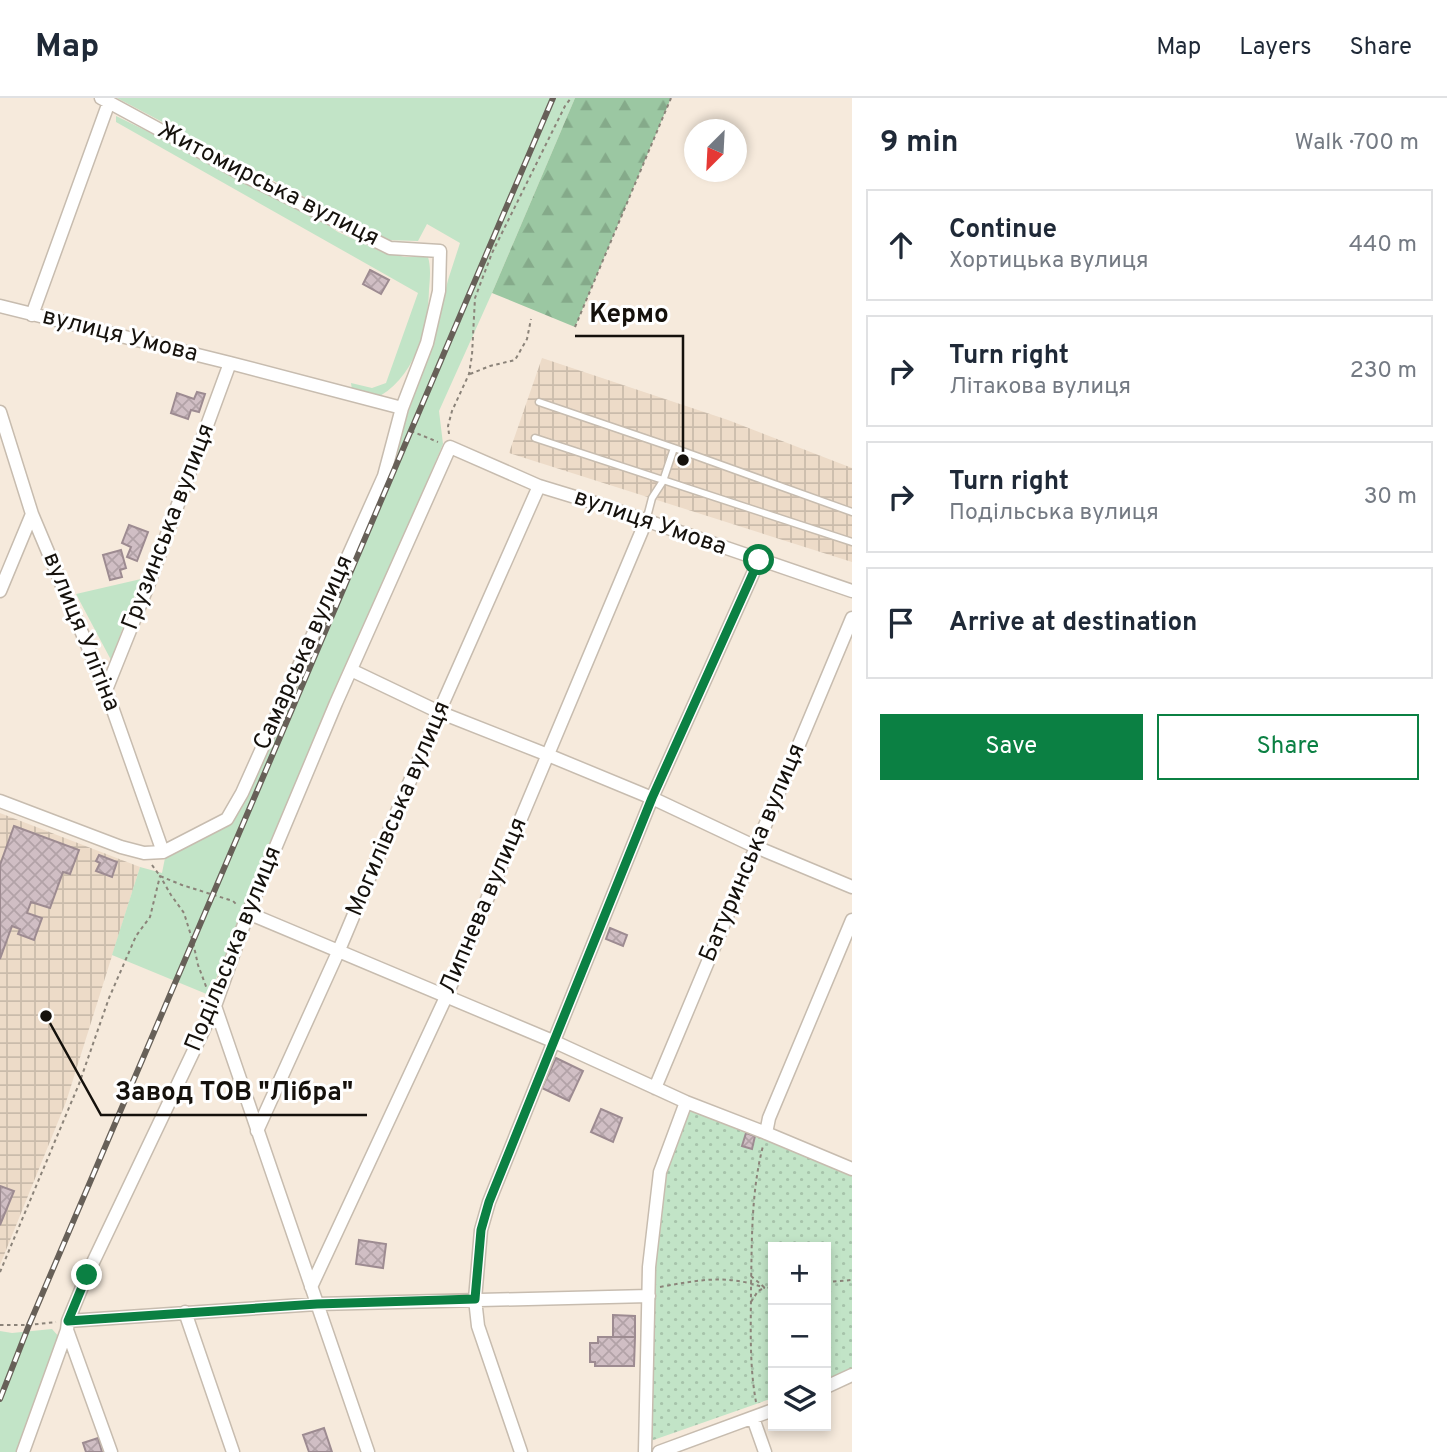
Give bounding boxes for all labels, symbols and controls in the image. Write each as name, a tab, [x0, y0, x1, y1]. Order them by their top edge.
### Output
text: Map	[35, 27, 99, 69]
text: Map	[1156, 33, 1201, 63]
text: Layers	[1239, 33, 1311, 63]
text: Share	[1349, 33, 1412, 63]
street label: Житомирська вулиця	[152, 116, 384, 254]
north arrow	[684, 119, 747, 182]
text: 9 min	[880, 125, 958, 162]
text: Walk · 700 m	[1294, 129, 1419, 158]
text: Continue	[949, 214, 1057, 247]
icon: ahead	[882, 226, 920, 264]
text: 440 m	[1349, 231, 1417, 260]
text: Хортицька вулиця	[949, 247, 1149, 276]
callout: Кермо	[575, 289, 683, 336]
text: Кермо	[589, 299, 669, 332]
street label: вулиця Умова	[39, 302, 201, 370]
text: Turn right	[949, 340, 1069, 373]
icon: right	[882, 352, 920, 390]
text: 230 m	[1350, 357, 1417, 386]
text: Літакова вулиця	[949, 373, 1131, 402]
street label: Грузинська вулиця	[116, 420, 222, 634]
text: Turn right	[949, 466, 1069, 499]
icon: right	[882, 478, 920, 516]
street label: вулиця Умова	[570, 483, 730, 563]
text: 30 m	[1364, 483, 1417, 512]
text: Подільська вулиця	[949, 499, 1159, 528]
route start	[743, 544, 774, 575]
street label: вулиця Улітіна	[35, 548, 127, 716]
street label: Самарська вулиця	[248, 551, 360, 755]
icon: arrive	[882, 604, 920, 642]
text: Arrive at destination	[949, 607, 1197, 640]
street label: Могилівська вулиця	[340, 697, 458, 921]
button: Save	[880, 714, 1143, 780]
button: Share	[1157, 714, 1419, 780]
street label: Батуринська вулиця	[693, 739, 813, 967]
street label: Липнева вулиця	[433, 813, 535, 999]
street label: Подільська вулиця	[179, 842, 289, 1056]
callout: Завод ТОВ "Лібра"	[101, 1068, 367, 1115]
text: Завод ТОВ "Лібра"	[115, 1077, 353, 1110]
map controls	[768, 1242, 831, 1431]
button: +	[768, 1242, 831, 1305]
route end	[71, 1259, 102, 1290]
button: −	[768, 1305, 831, 1368]
button: layers	[768, 1368, 831, 1431]

